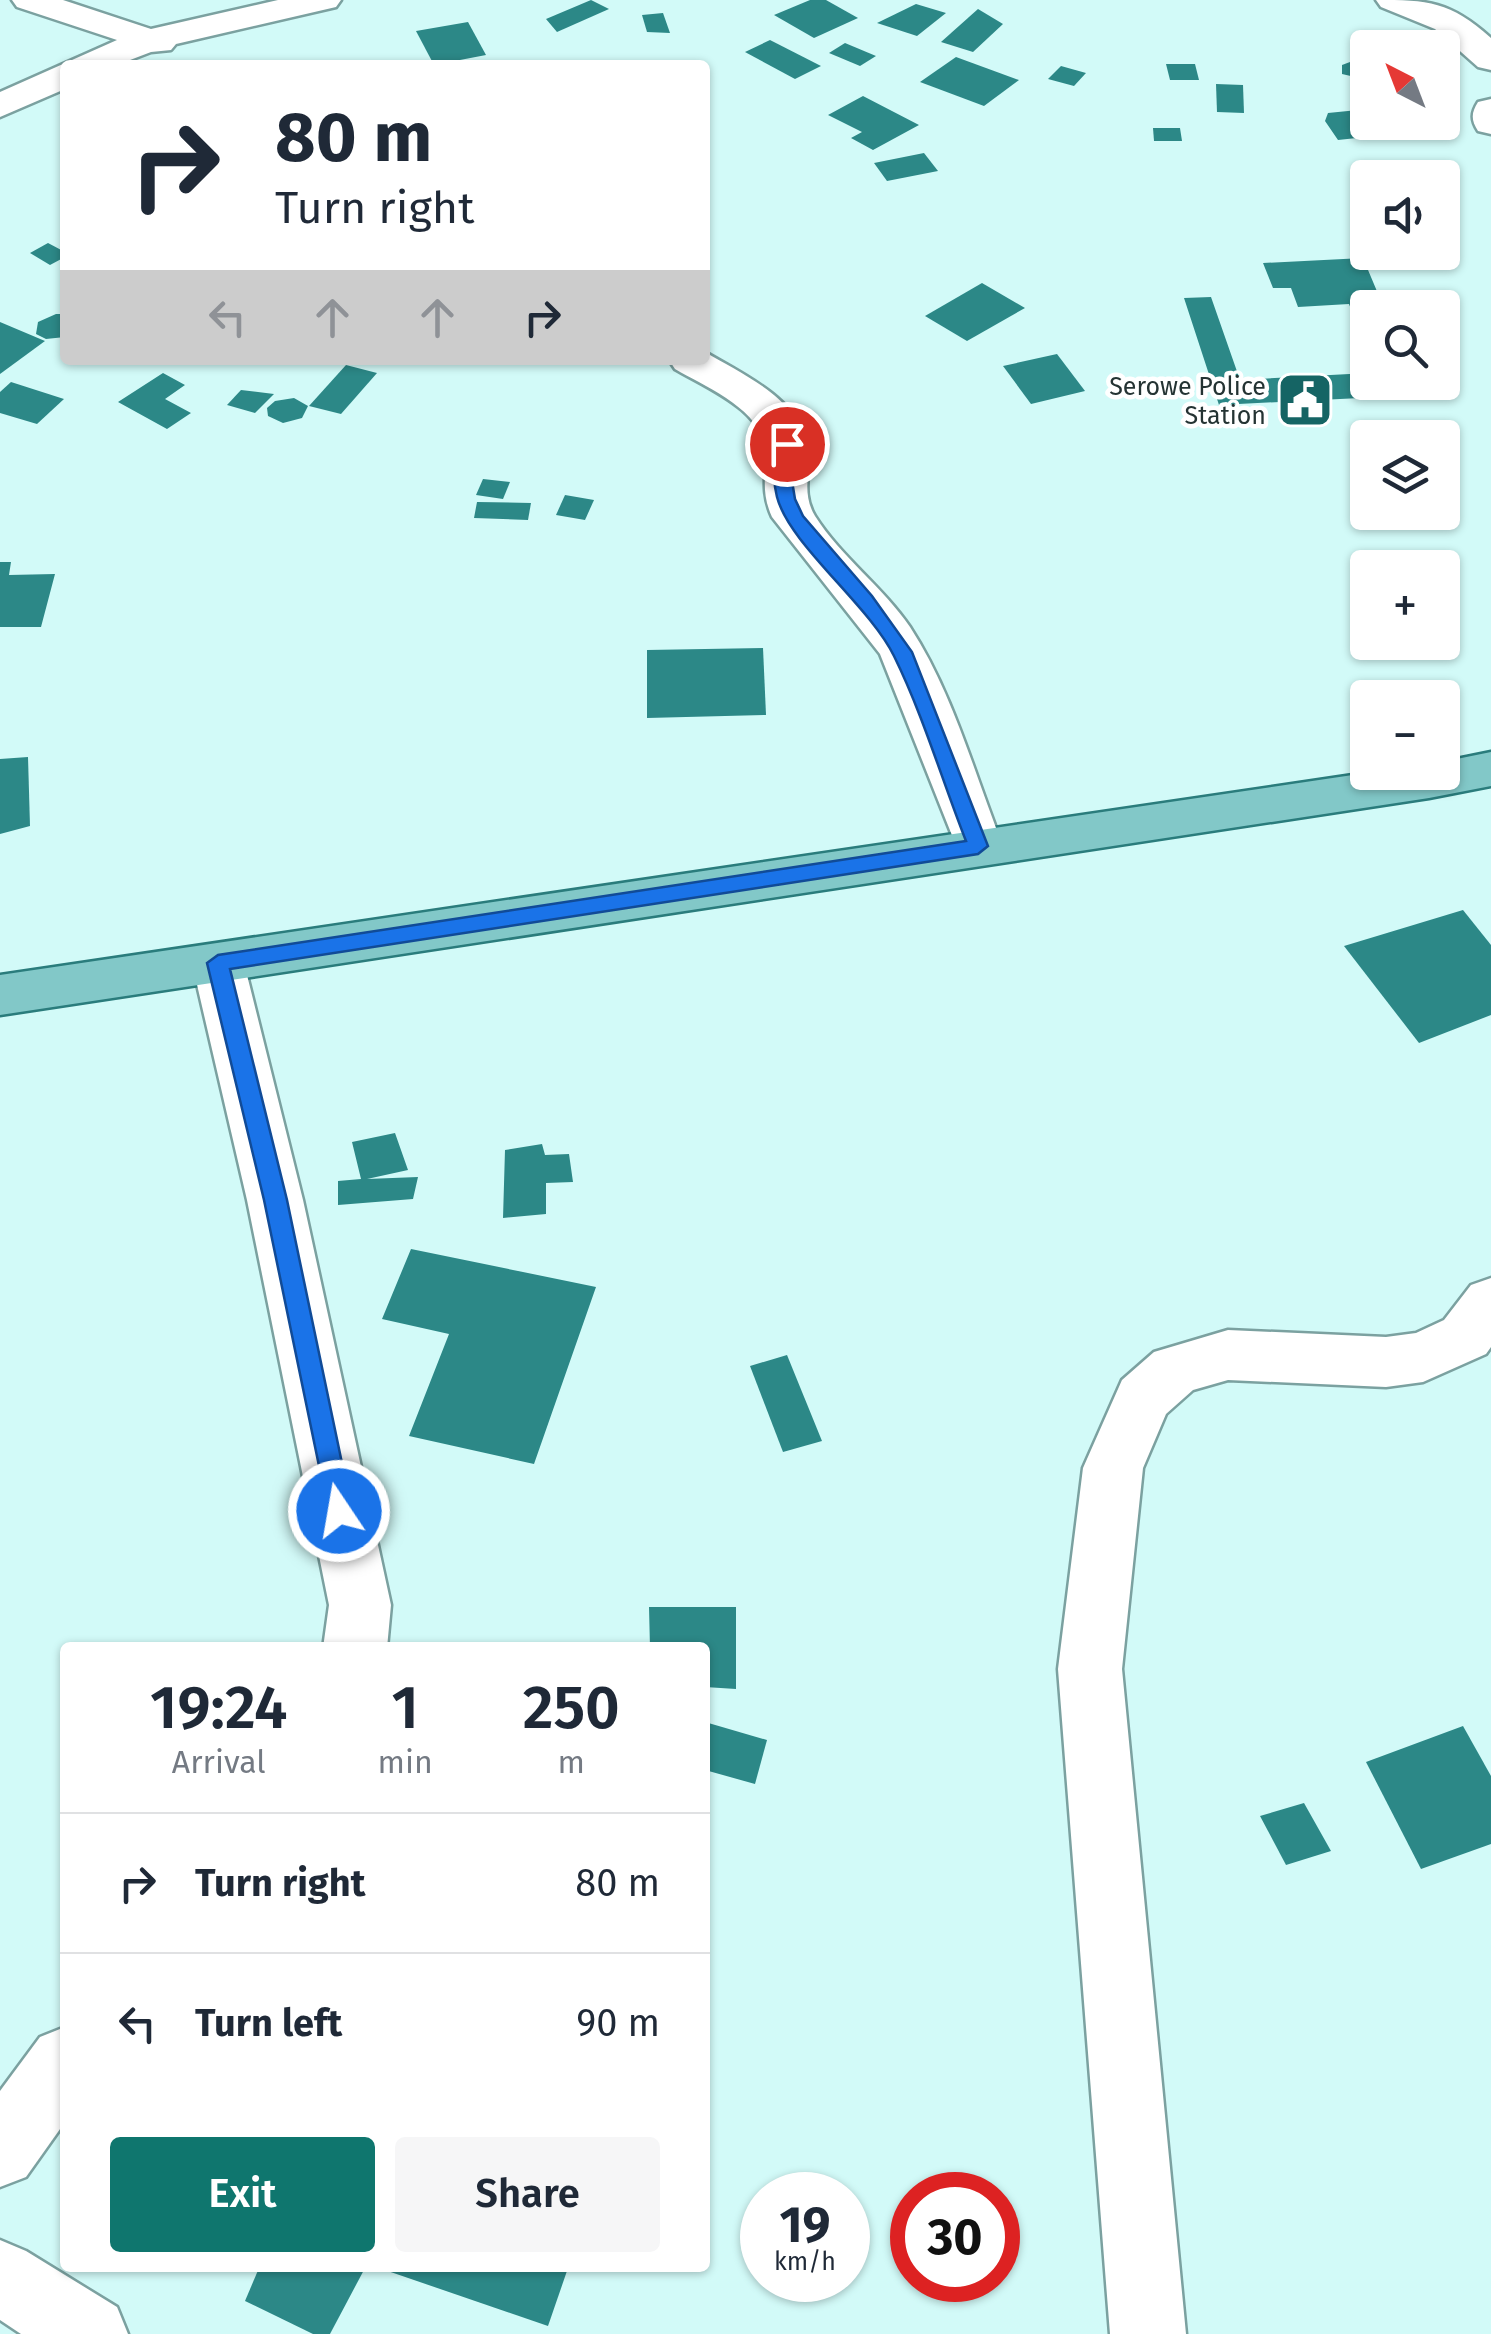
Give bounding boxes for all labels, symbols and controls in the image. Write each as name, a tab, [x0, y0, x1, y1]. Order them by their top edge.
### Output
north arrow	[1350, 30, 1460, 140]
map controls	[1350, 30, 1460, 790]
text: 80 m	[275, 96, 432, 180]
icon: right	[110, 100, 240, 230]
button: sound	[1350, 160, 1460, 270]
text: Turn right	[275, 181, 474, 235]
icon: left	[200, 290, 255, 345]
icon: ahead	[305, 290, 360, 345]
icon: ahead	[410, 290, 465, 345]
icon: right	[515, 290, 570, 345]
button: search	[1350, 290, 1460, 400]
public building icon: Serowe Police Station	[1275, 370, 1335, 430]
place label: Serowe Police Station	[1109, 372, 1266, 431]
pin	[745, 402, 830, 487]
icon: arrive	[760, 417, 815, 472]
button: layers	[1350, 420, 1460, 530]
button: +	[1350, 550, 1460, 660]
button: −	[1350, 680, 1460, 790]
position arrow	[287, 1459, 391, 1563]
text: 19:24	[150, 1672, 287, 1744]
text: 1	[391, 1672, 419, 1744]
text: 250	[523, 1672, 620, 1744]
text: Arrival	[172, 1743, 266, 1781]
text: min	[378, 1743, 433, 1781]
text: m	[558, 1743, 585, 1781]
icon: right	[110, 1856, 165, 1911]
text: Turn right	[195, 1860, 365, 1906]
text: 80 m	[575, 1860, 660, 1906]
icon: left	[110, 1996, 165, 2051]
text: Turn left	[195, 2000, 342, 2046]
text: 90 m	[576, 2000, 660, 2046]
button: Exit	[110, 2137, 375, 2252]
button: Share	[395, 2137, 660, 2252]
speed limit sign: 30	[890, 2172, 1020, 2302]
text: 19	[779, 2195, 831, 2255]
text: km/h	[774, 2247, 836, 2277]

